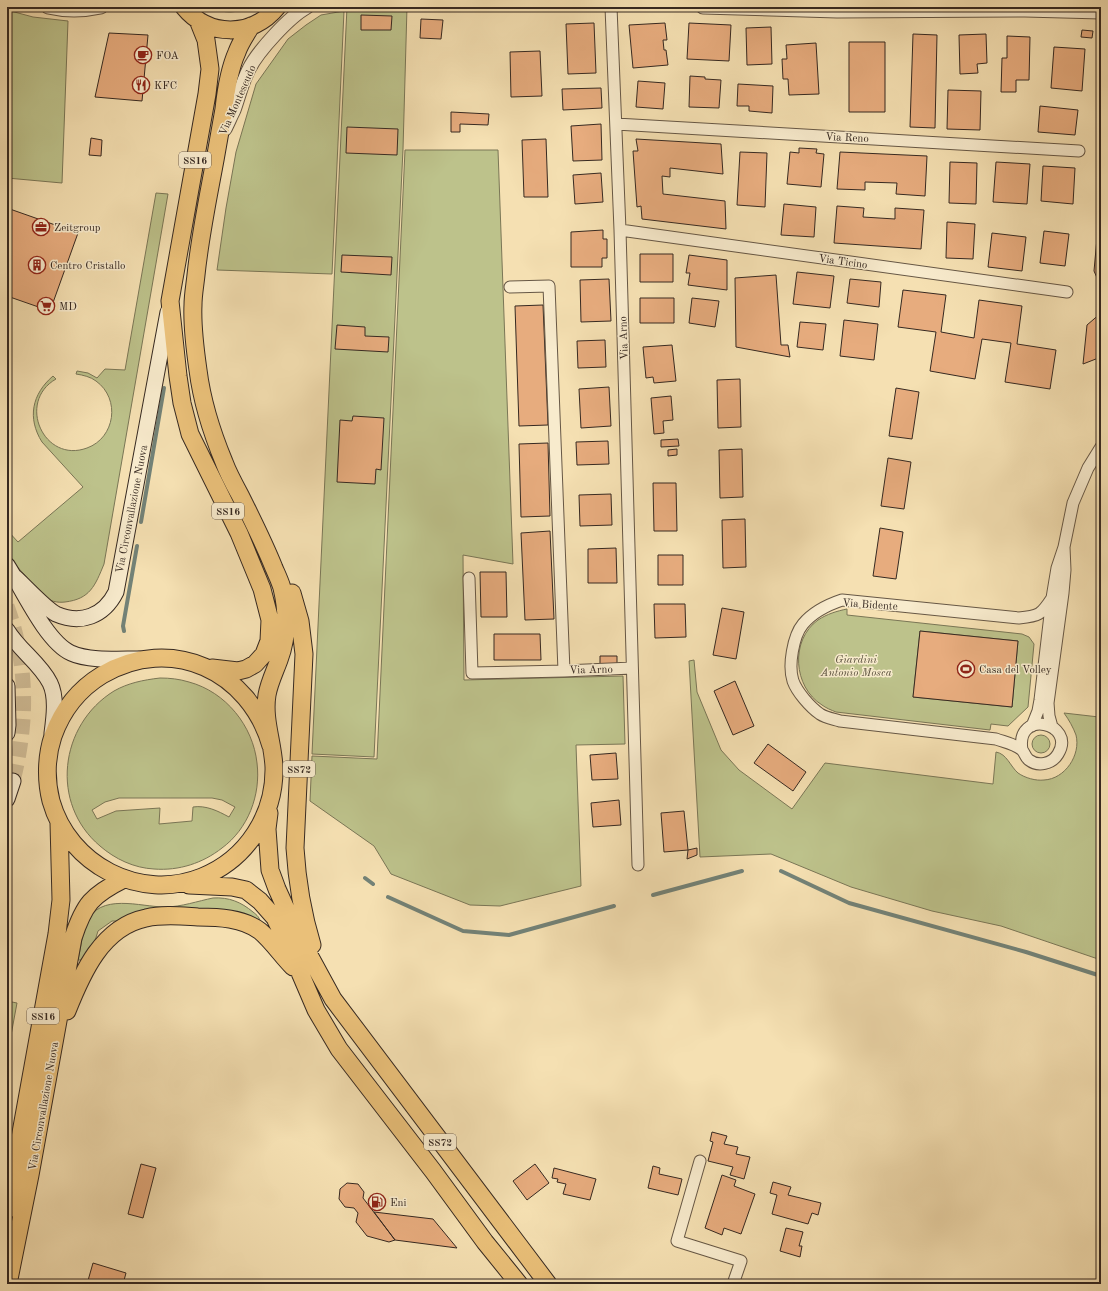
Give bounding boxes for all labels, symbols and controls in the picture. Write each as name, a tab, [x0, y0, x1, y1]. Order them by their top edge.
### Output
cafe icon: FOA	[133, 45, 153, 65]
place label: FOA	[156, 51, 179, 62]
street label: Via Montescudo	[218, 64, 259, 137]
restaurant icon: KFC	[131, 75, 151, 95]
place label: KFC	[154, 81, 177, 92]
street label: Via Reno	[825, 132, 869, 145]
road number: SS16	[179, 152, 211, 168]
office icon: Zeitgroup	[31, 217, 51, 237]
place label: Zeitgroup	[54, 223, 101, 234]
street label: Via Ticino	[818, 254, 868, 271]
building icon: Centro Cristallo	[27, 255, 47, 275]
place label: Centro Cristallo	[50, 261, 126, 272]
supermarket icon: MD	[36, 296, 56, 316]
place label: MD	[59, 302, 77, 313]
street label: Via Arno	[618, 316, 631, 360]
street label: Via Circonvallazione Nuova	[115, 444, 150, 574]
road number: SS16	[212, 503, 244, 519]
street label: Via Bidente	[842, 598, 898, 613]
park label: Giardini Antonio Mosca	[819, 655, 892, 679]
sports icon: Casa del Volley	[956, 659, 976, 679]
street label: Via Arno	[569, 665, 613, 676]
place label: Casa del Volley	[979, 665, 1052, 676]
road number: SS72	[283, 761, 315, 777]
road number: SS16	[27, 1008, 59, 1024]
street label: Via Circonvallazione Nuova	[28, 1041, 61, 1171]
road number: SS72	[424, 1134, 456, 1150]
fuel station icon: Eni	[367, 1192, 387, 1212]
place label: Eni	[390, 1198, 407, 1209]

